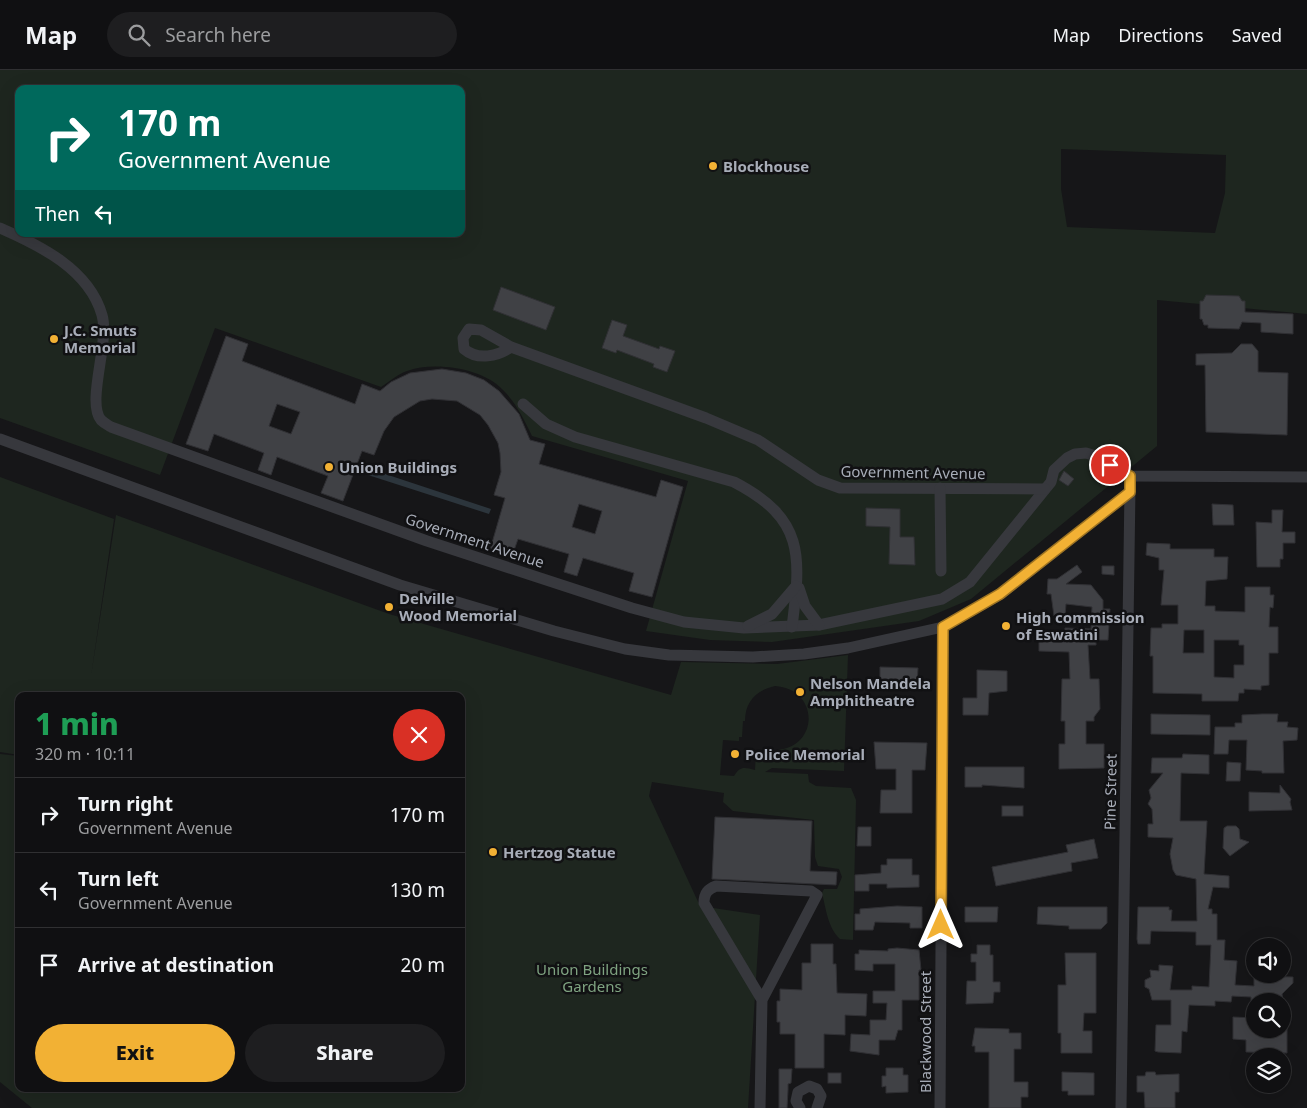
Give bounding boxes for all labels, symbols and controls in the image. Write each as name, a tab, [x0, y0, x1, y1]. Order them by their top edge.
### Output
search box	[107, 12, 457, 57]
text: Map	[25, 18, 77, 51]
icon: search	[125, 21, 153, 49]
text: Search here	[165, 22, 271, 48]
text: Map	[1053, 23, 1090, 47]
text: Directions	[1118, 23, 1204, 47]
text: Saved	[1232, 23, 1282, 47]
text: 170 m	[118, 99, 221, 146]
icon: right	[35, 105, 100, 170]
text: Government Avenue	[118, 144, 331, 174]
place label: Blockhouse	[723, 156, 809, 176]
marker: Blockhouse	[707, 160, 719, 172]
icon: left	[90, 200, 118, 228]
text: Then	[35, 201, 80, 227]
place label: J.C. Smuts Memorial	[62, 320, 137, 357]
marker: J.C. Smuts Memorial	[48, 333, 60, 345]
pin	[1089, 444, 1131, 486]
icon: arrive	[1096, 451, 1124, 479]
place label: Union Buildings	[339, 457, 457, 477]
marker: Union Buildings	[323, 461, 335, 473]
street label: Government Avenue	[840, 461, 986, 483]
street label: Government Avenue	[403, 508, 547, 572]
place label: Delville Wood Memorial	[399, 588, 517, 625]
marker: Delville Wood Memorial	[383, 601, 395, 613]
place label: High commission of Eswatini	[1016, 607, 1145, 644]
marker: High commission of Eswatini	[1000, 620, 1012, 632]
place label: Nelson Mandela Amphitheatre	[810, 673, 931, 710]
marker: Nelson Mandela Amphitheatre	[794, 686, 806, 698]
text: 1 min	[35, 703, 119, 744]
button: close	[393, 709, 445, 761]
text: 320 m · 10:11	[35, 743, 135, 765]
place label: Police Memorial	[745, 744, 865, 764]
marker: Police Memorial	[729, 748, 741, 760]
street label: Pine Street	[1099, 753, 1121, 830]
text: Turn right	[78, 791, 173, 817]
icon: right	[35, 801, 63, 829]
text: 170 m	[390, 802, 445, 828]
text: Government Avenue	[78, 817, 233, 839]
place label: Hertzog Statue	[503, 842, 616, 862]
marker: Hertzog Statue	[487, 846, 499, 858]
text: Turn left	[78, 866, 159, 892]
icon: left	[35, 876, 63, 904]
text: 130 m	[390, 877, 445, 903]
text: Government Avenue	[78, 892, 233, 914]
position arrow	[914, 898, 966, 950]
map controls	[1246, 938, 1291, 1093]
button: sound	[1246, 938, 1291, 983]
icon: arrive	[35, 951, 63, 979]
text: Arrive at destination	[78, 952, 274, 978]
text: 20 m	[401, 952, 445, 978]
park label: Union Buildings Gardens	[536, 959, 648, 996]
street label: Blackwood Street	[915, 970, 935, 1093]
button: search	[1246, 993, 1291, 1038]
button: Exit	[35, 1024, 235, 1082]
button: Share	[245, 1024, 445, 1082]
button: layers	[1246, 1048, 1291, 1093]

